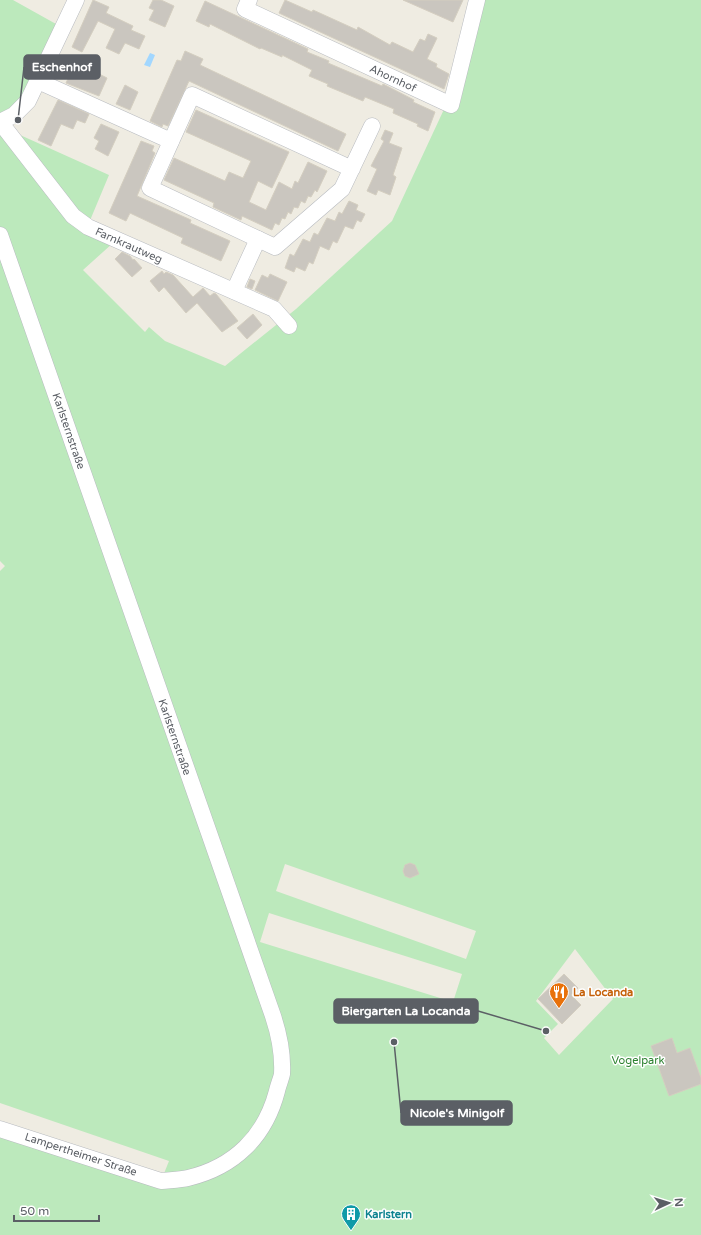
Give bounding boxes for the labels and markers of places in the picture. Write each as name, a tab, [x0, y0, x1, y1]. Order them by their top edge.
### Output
callout: Eschenhof	[24, 55, 100, 79]
restaurant icon: La Locanda	[548, 981, 570, 1009]
place label: La Locanda	[573, 986, 633, 999]
callout: Biergarten La Locanda	[334, 999, 478, 1023]
callout: Nicole's Minigolf	[401, 1101, 512, 1125]
building icon: Karlstern	[340, 1203, 362, 1231]
place label: Karlstern	[365, 1208, 412, 1221]

